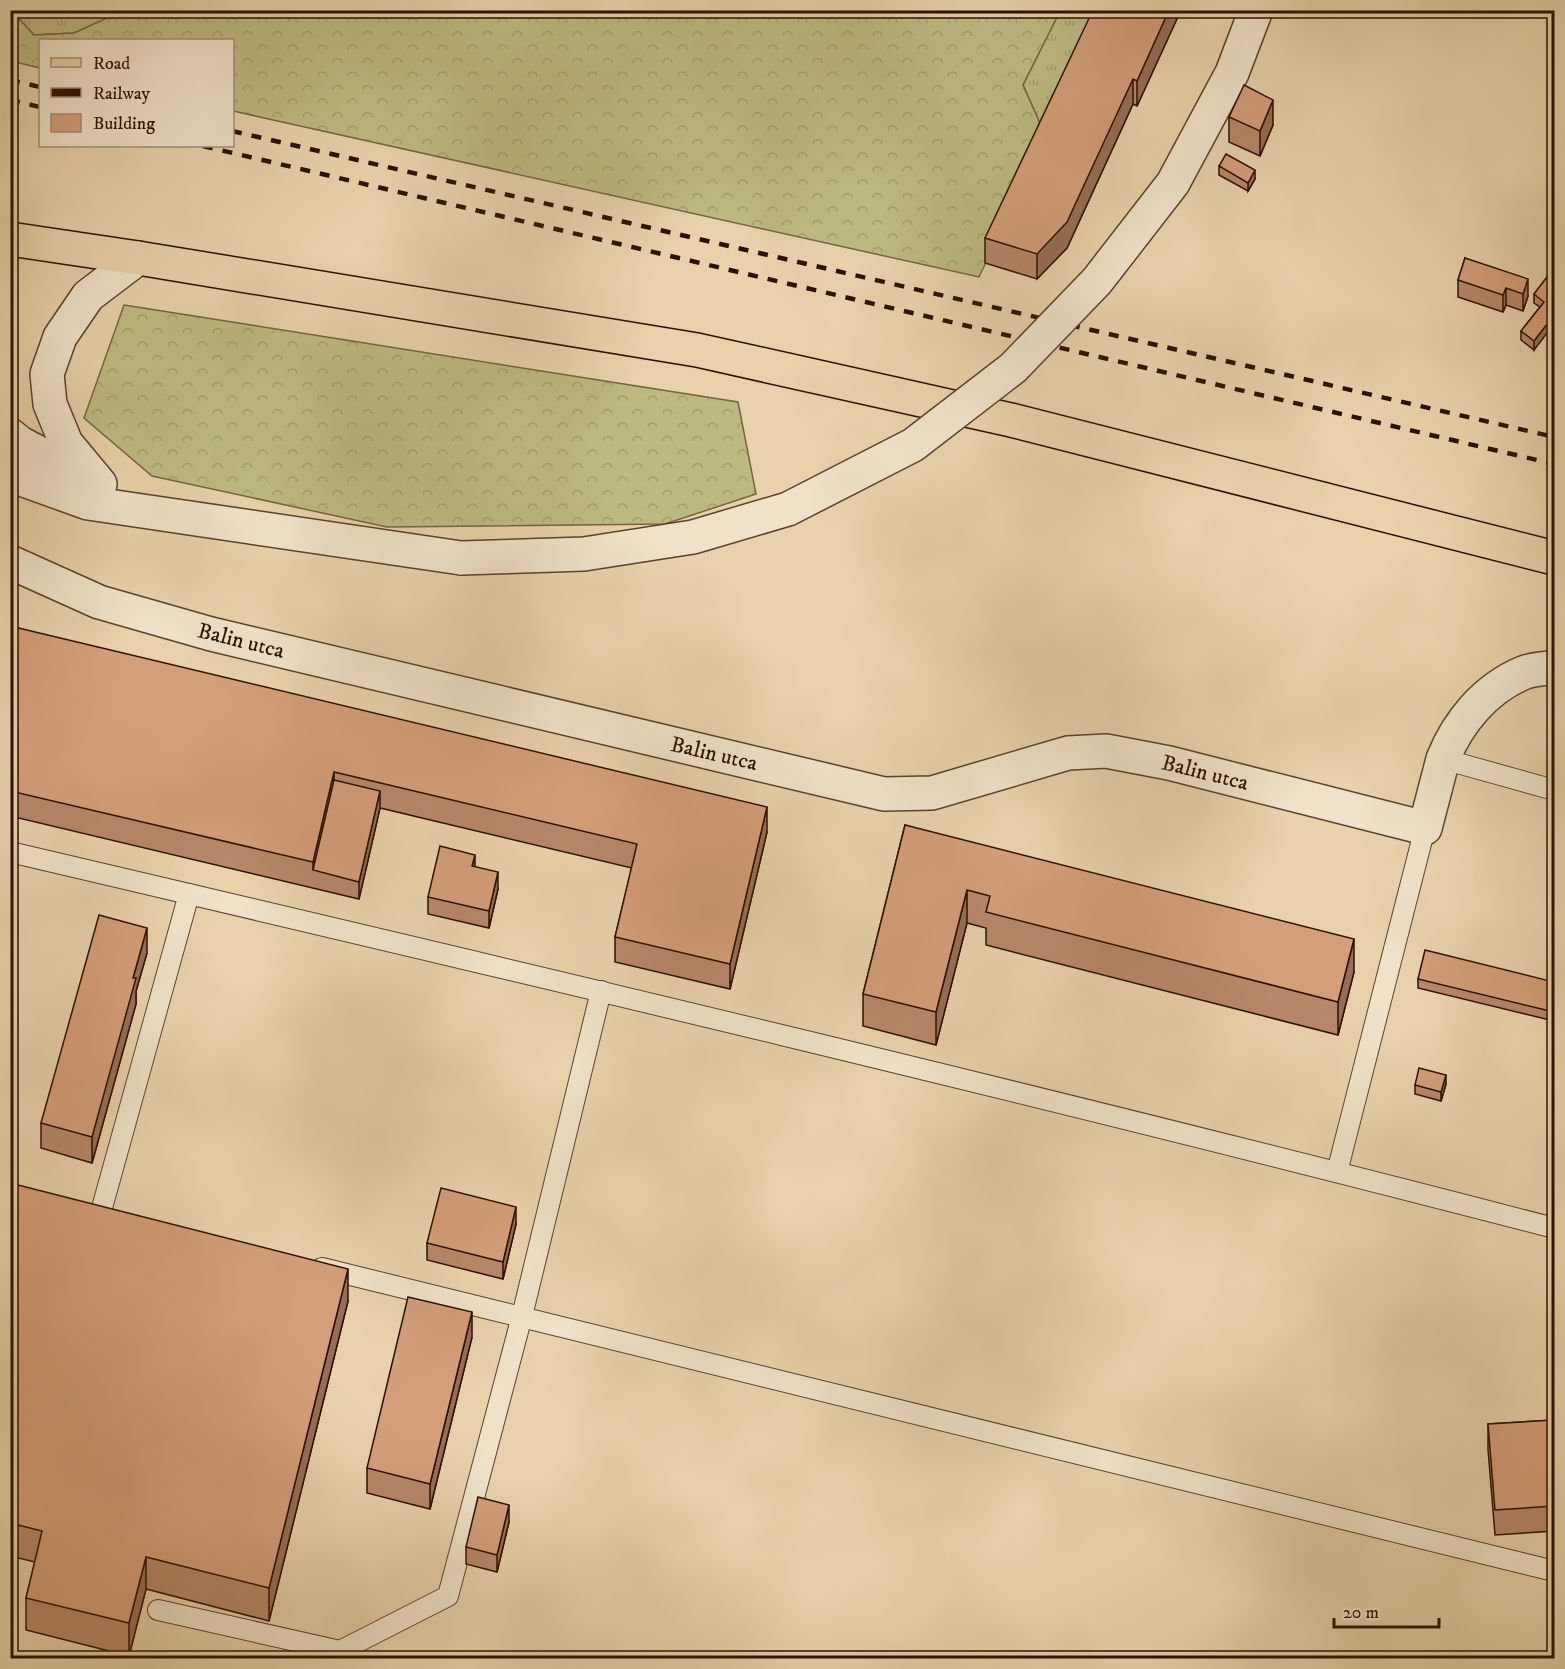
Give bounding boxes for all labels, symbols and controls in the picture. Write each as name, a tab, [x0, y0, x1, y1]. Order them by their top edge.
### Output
legend	[39, 39, 234, 147]
text: Road	[93, 53, 130, 75]
text: Railway	[93, 83, 151, 105]
text: Building	[93, 113, 155, 135]
street label: Balin utca	[195, 617, 288, 665]
street label: Balin utca	[668, 731, 761, 777]
street label: Balin utca	[1159, 749, 1252, 797]
scale bar	[1334, 1591, 1439, 1629]
text: 20 m	[1343, 1602, 1379, 1624]

